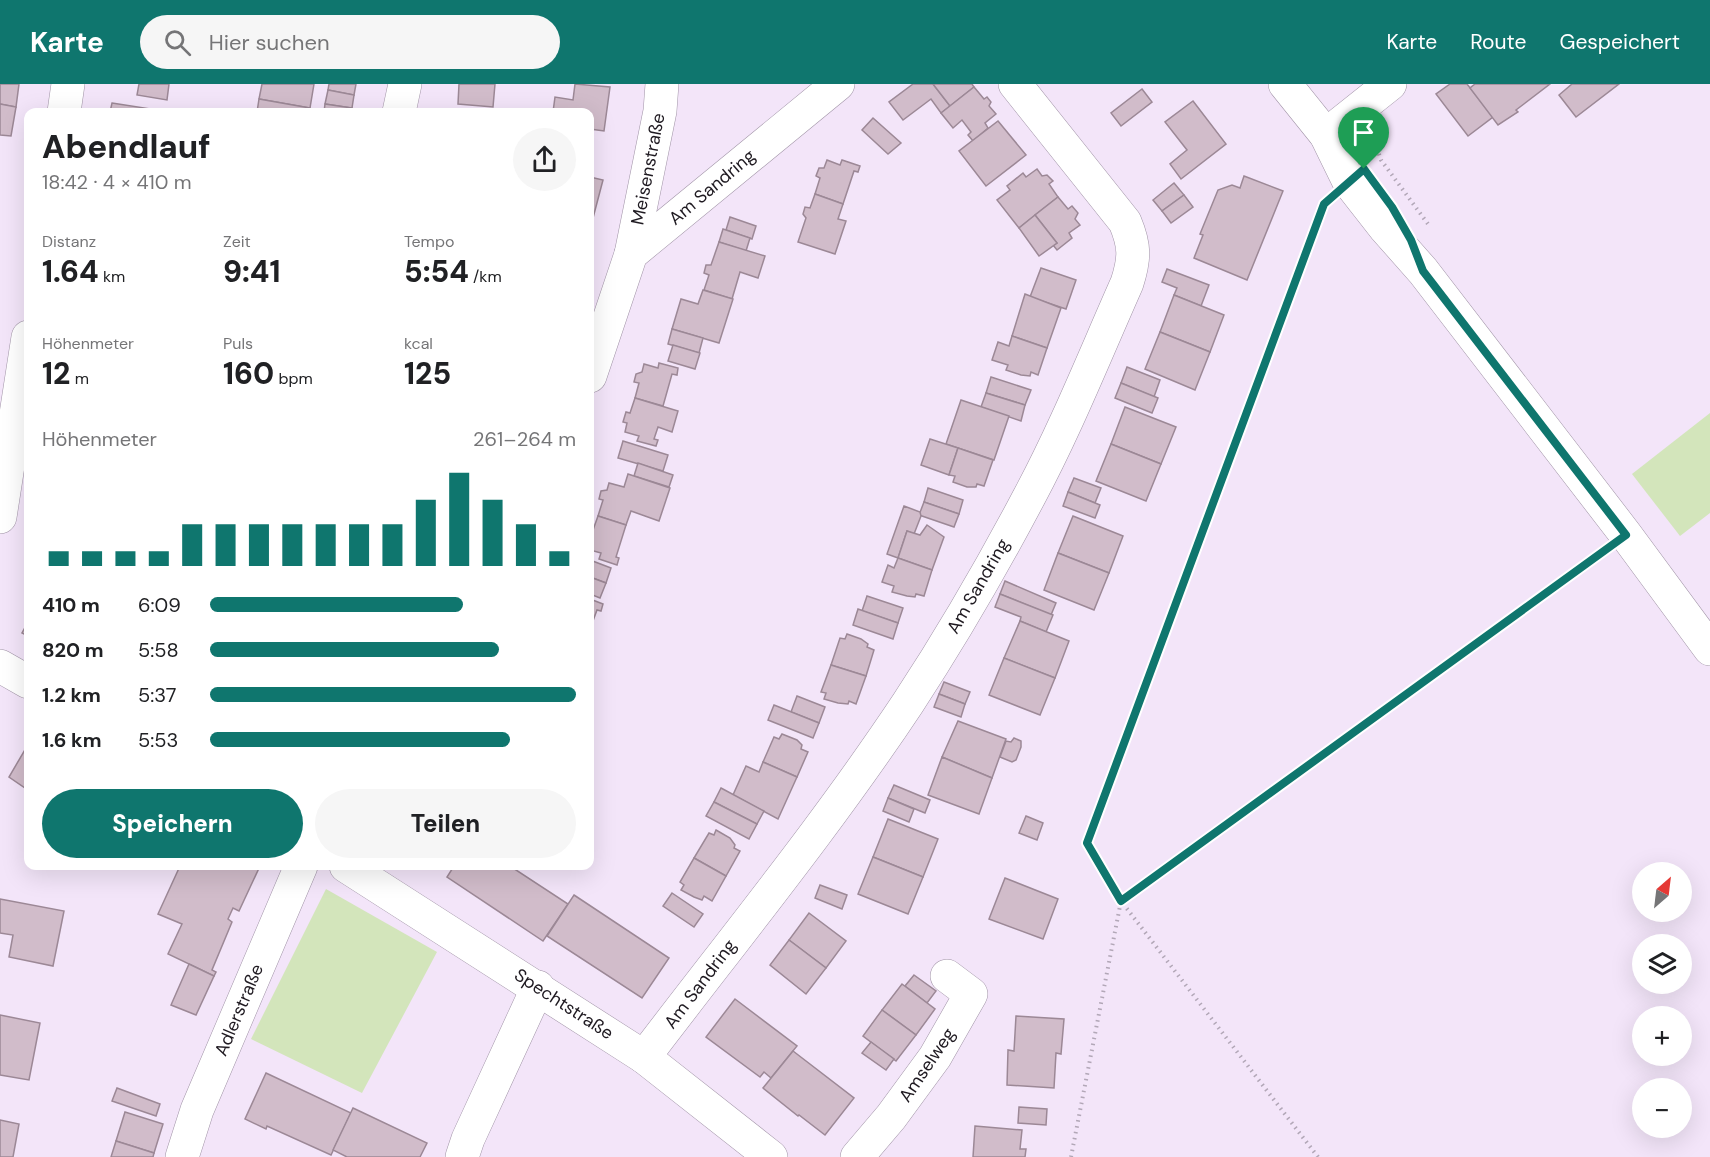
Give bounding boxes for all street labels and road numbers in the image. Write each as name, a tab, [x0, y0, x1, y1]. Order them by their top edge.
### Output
street label: Meisenstraße	[625, 111, 671, 227]
street label: Am Sandring	[664, 144, 760, 230]
street label: Am Sandring	[941, 534, 1015, 638]
street label: Am Sandring	[659, 934, 741, 1034]
street label: Adlerstraße	[209, 960, 269, 1060]
street label: Spechtstraße	[510, 963, 618, 1045]
street label: Amselweg	[893, 1023, 961, 1107]

